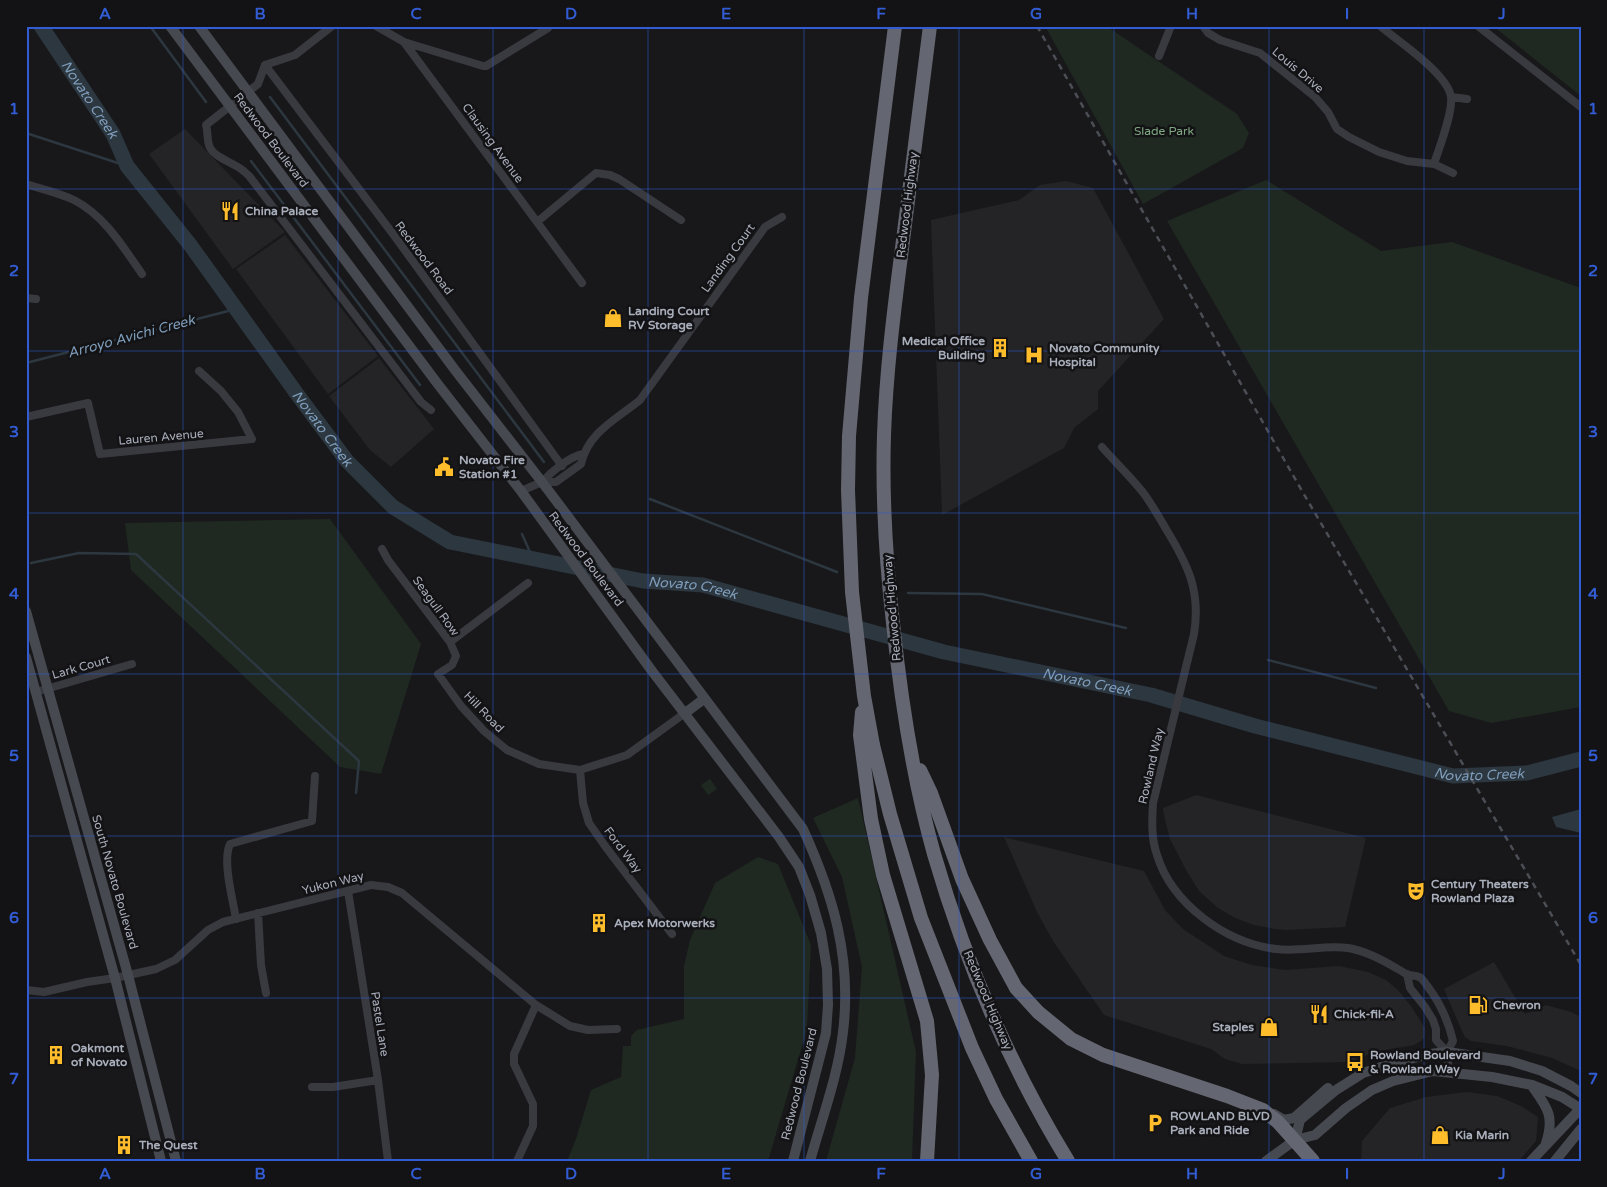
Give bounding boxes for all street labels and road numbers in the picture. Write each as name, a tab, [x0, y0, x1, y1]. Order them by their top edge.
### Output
street label: Louis Drive	[1269, 44, 1327, 96]
street label: Redwood Boulevard	[231, 90, 311, 190]
street label: Clausing Avenue	[459, 100, 527, 186]
street label: Redwood Highway	[894, 151, 921, 259]
street label: Redwood Road	[392, 219, 456, 297]
street label: Landing Court	[698, 221, 758, 295]
street label: Lauren Avenue	[118, 426, 204, 448]
street label: Redwood Boulevard	[546, 509, 626, 609]
street label: Redwood Highway	[880, 554, 904, 662]
street label: Seagull Row	[410, 574, 463, 639]
street label: Lark Court	[50, 652, 112, 682]
street label: Hill Road	[461, 689, 507, 735]
street label: Rowland Way	[1135, 726, 1167, 805]
street label: South Novato Boulevard	[89, 813, 141, 951]
street label: Ford Way	[601, 824, 645, 876]
street label: Yukon Way	[301, 868, 366, 897]
street label: Redwood Highway	[961, 948, 1016, 1052]
street label: Pastel Lane	[368, 991, 392, 1058]
street label: Redwood Boulevard	[778, 1026, 820, 1142]

